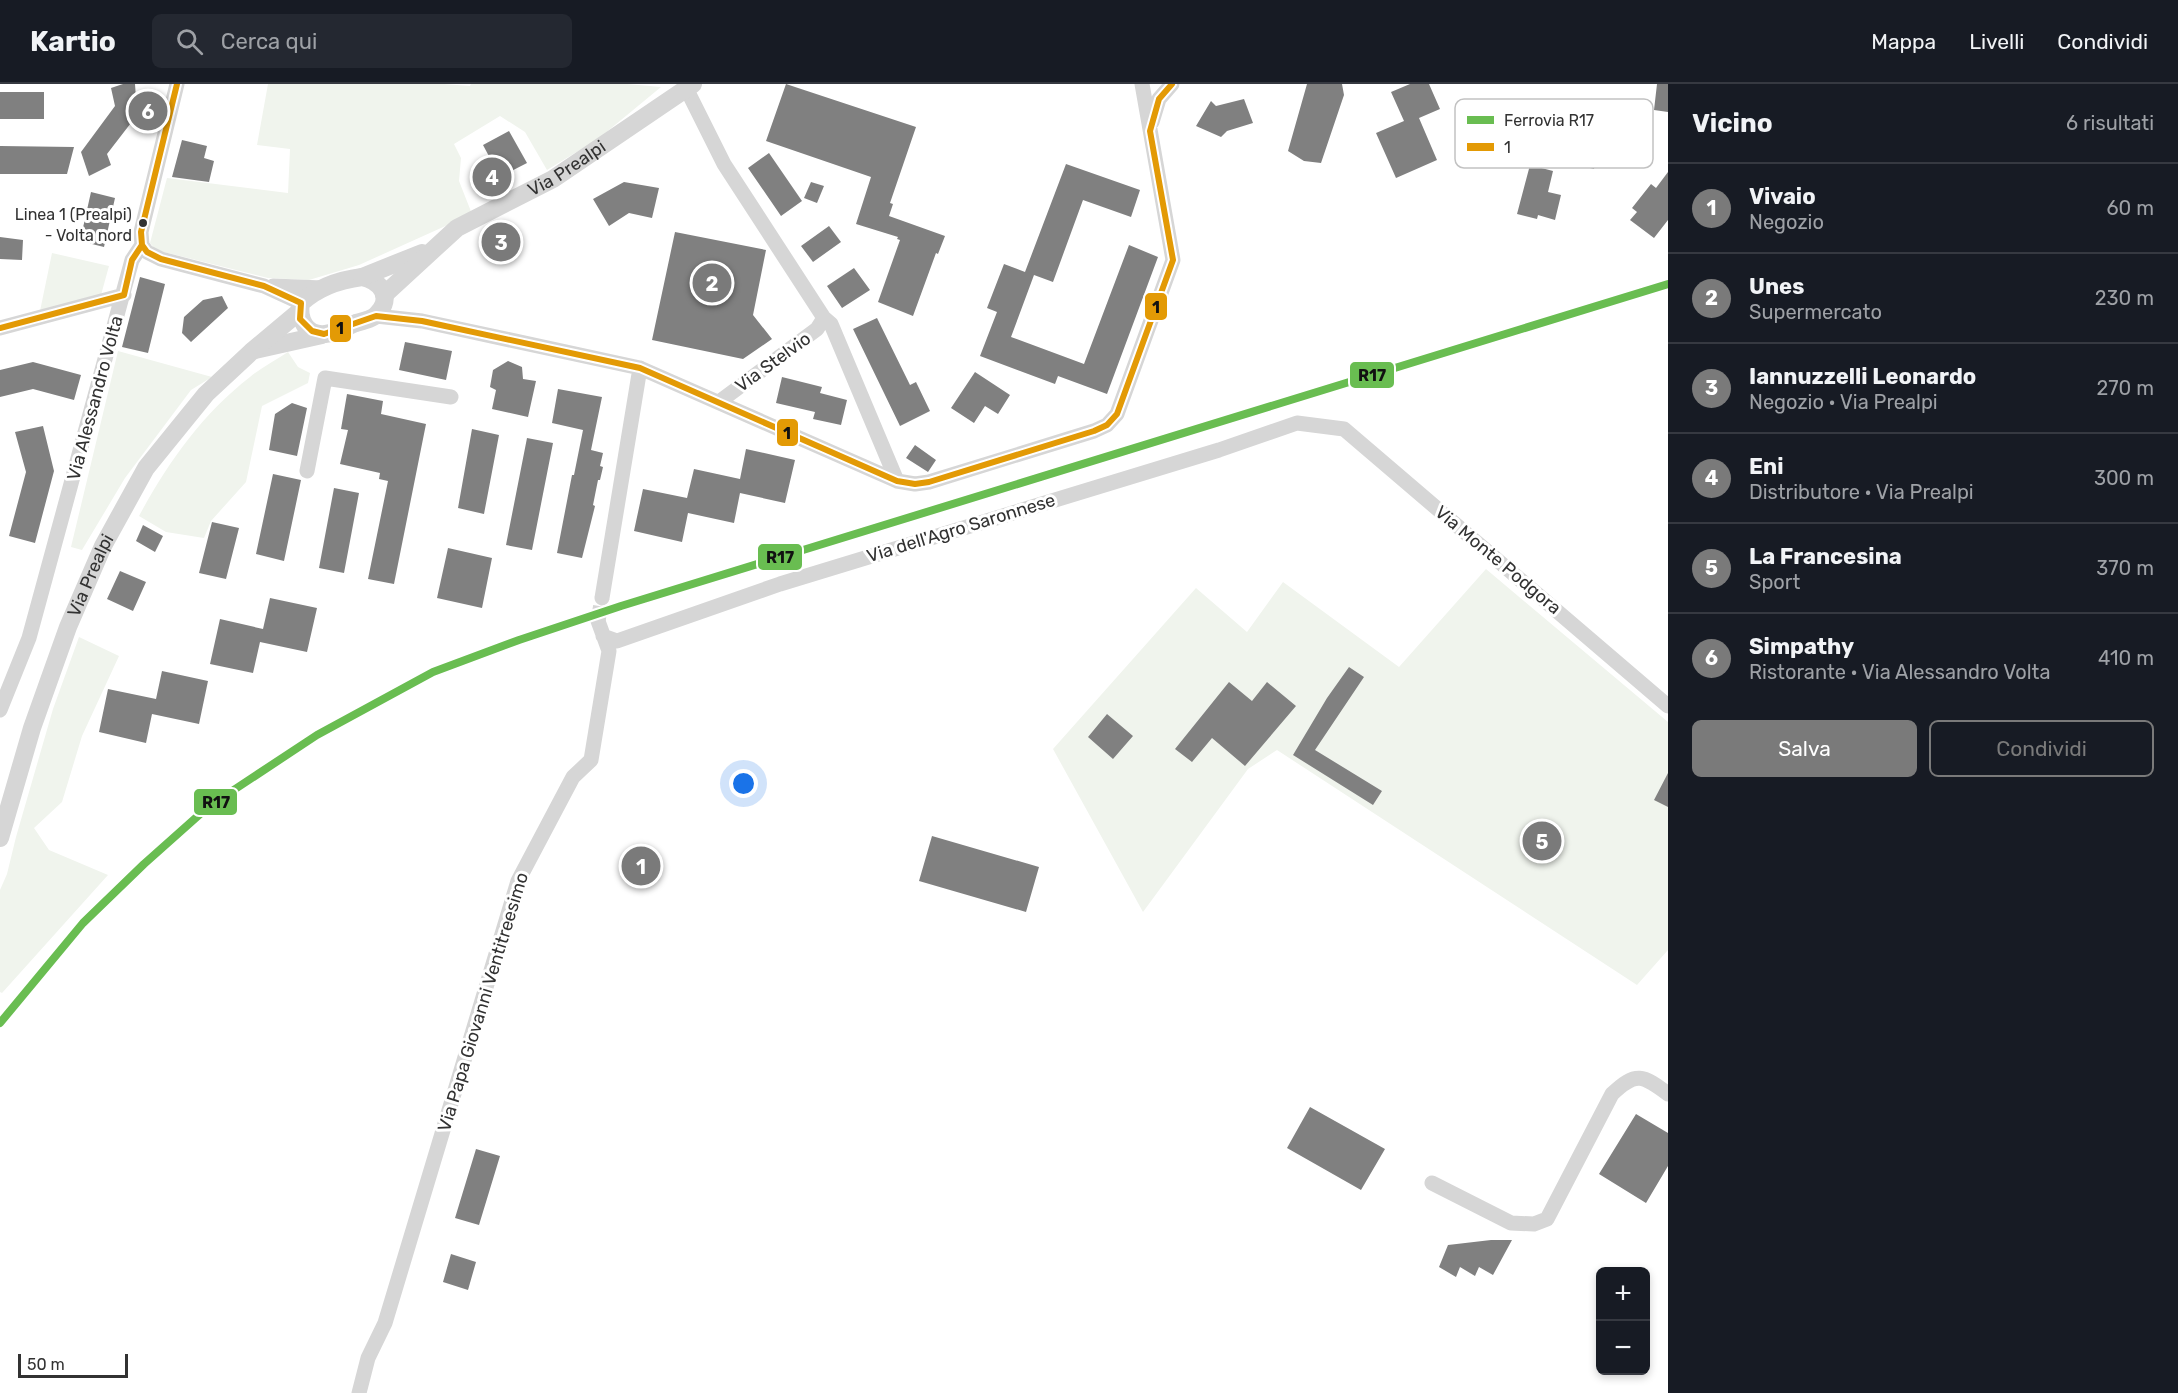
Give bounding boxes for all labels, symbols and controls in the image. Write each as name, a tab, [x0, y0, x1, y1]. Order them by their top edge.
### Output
search box	[152, 14, 572, 68]
text: Kartio	[30, 25, 116, 58]
icon: search	[173, 25, 206, 58]
text: Cerca qui	[221, 28, 317, 55]
text: Mappa	[1871, 29, 1936, 54]
text: Livelli	[1969, 29, 2024, 54]
text: Condividi	[2057, 29, 2148, 54]
pin: 6	[128, 88, 168, 134]
legend	[1455, 99, 1653, 168]
text: Vicino	[1692, 108, 1773, 139]
text: Ferrovia R17	[1504, 111, 1594, 130]
text: 6 risultati	[2066, 111, 2154, 135]
street label: Via Prealpi	[524, 136, 610, 201]
text: 1	[1504, 138, 1511, 157]
pin: 4	[472, 154, 512, 200]
text: Vivaio	[1749, 183, 1816, 210]
text: 1	[1707, 196, 1716, 220]
text: 60 m	[2107, 196, 2154, 220]
place label: Linea 1 (Prealpi) - Volta nord	[15, 205, 132, 245]
text: Negozio	[1749, 210, 1824, 234]
marker: Linea 1 (Prealpi) - Volta nord	[137, 217, 149, 229]
pin: 3	[482, 220, 520, 264]
pin: 2	[692, 260, 732, 306]
text: Unes	[1749, 273, 1804, 300]
text: 2	[1705, 286, 1718, 310]
text: 230 m	[2095, 286, 2154, 310]
line badge: 1	[1144, 292, 1168, 321]
text: 1	[1152, 298, 1160, 317]
text: Supermercato	[1749, 300, 1882, 324]
street label: Via Alessandro Volta	[62, 313, 128, 483]
line badge: 1	[329, 314, 352, 343]
text: 1	[336, 319, 344, 338]
street label: Via Stelvio	[731, 327, 815, 397]
line badge: R17	[1349, 361, 1395, 389]
text: Iannuzzelli Leonardo	[1749, 363, 1976, 390]
text: R17	[1358, 366, 1386, 385]
text: 3	[1705, 376, 1718, 400]
text: 270 m	[2097, 376, 2154, 400]
text: Negozio · Via Prealpi	[1749, 390, 1938, 414]
line badge: 1	[776, 418, 799, 447]
text: 1	[783, 424, 791, 443]
text: Eni	[1749, 453, 1784, 480]
text: 4	[1705, 466, 1718, 490]
text: 300 m	[2094, 466, 2154, 490]
text: Distributore · Via Prealpi	[1749, 480, 1974, 504]
street label: Via dell'Agro Saronnese	[864, 489, 1058, 567]
street label: Via Monte Podgora	[1431, 501, 1565, 619]
street label: Via Prealpi	[63, 530, 118, 620]
line badge: R17	[757, 543, 803, 571]
text: La Francesina	[1749, 543, 1902, 570]
text: R17	[766, 548, 794, 567]
text: 5	[1705, 556, 1718, 580]
text: 370 m	[2096, 556, 2154, 580]
text: Sport	[1749, 570, 1800, 594]
text: Simpathy	[1749, 633, 1854, 660]
text: 6	[1705, 646, 1718, 670]
text: 410 m	[2098, 646, 2154, 670]
text: Ristorante · Via Alessandro Volta	[1749, 660, 2050, 684]
button: Salva	[1692, 720, 1917, 777]
button: Condividi	[1929, 720, 2154, 777]
your location	[729, 769, 758, 798]
line badge: R17	[193, 788, 238, 816]
text: R17	[202, 793, 230, 812]
pin: 5	[1522, 818, 1562, 864]
pin: 1	[622, 844, 660, 888]
street label: Via Papa Giovanni Ventitreesimo	[433, 870, 533, 1134]
map controls	[1596, 1267, 1650, 1375]
button: +	[1596, 1267, 1650, 1321]
button: −	[1596, 1321, 1650, 1375]
scale bar	[18, 1351, 128, 1378]
text: 50 m	[27, 1355, 65, 1374]

